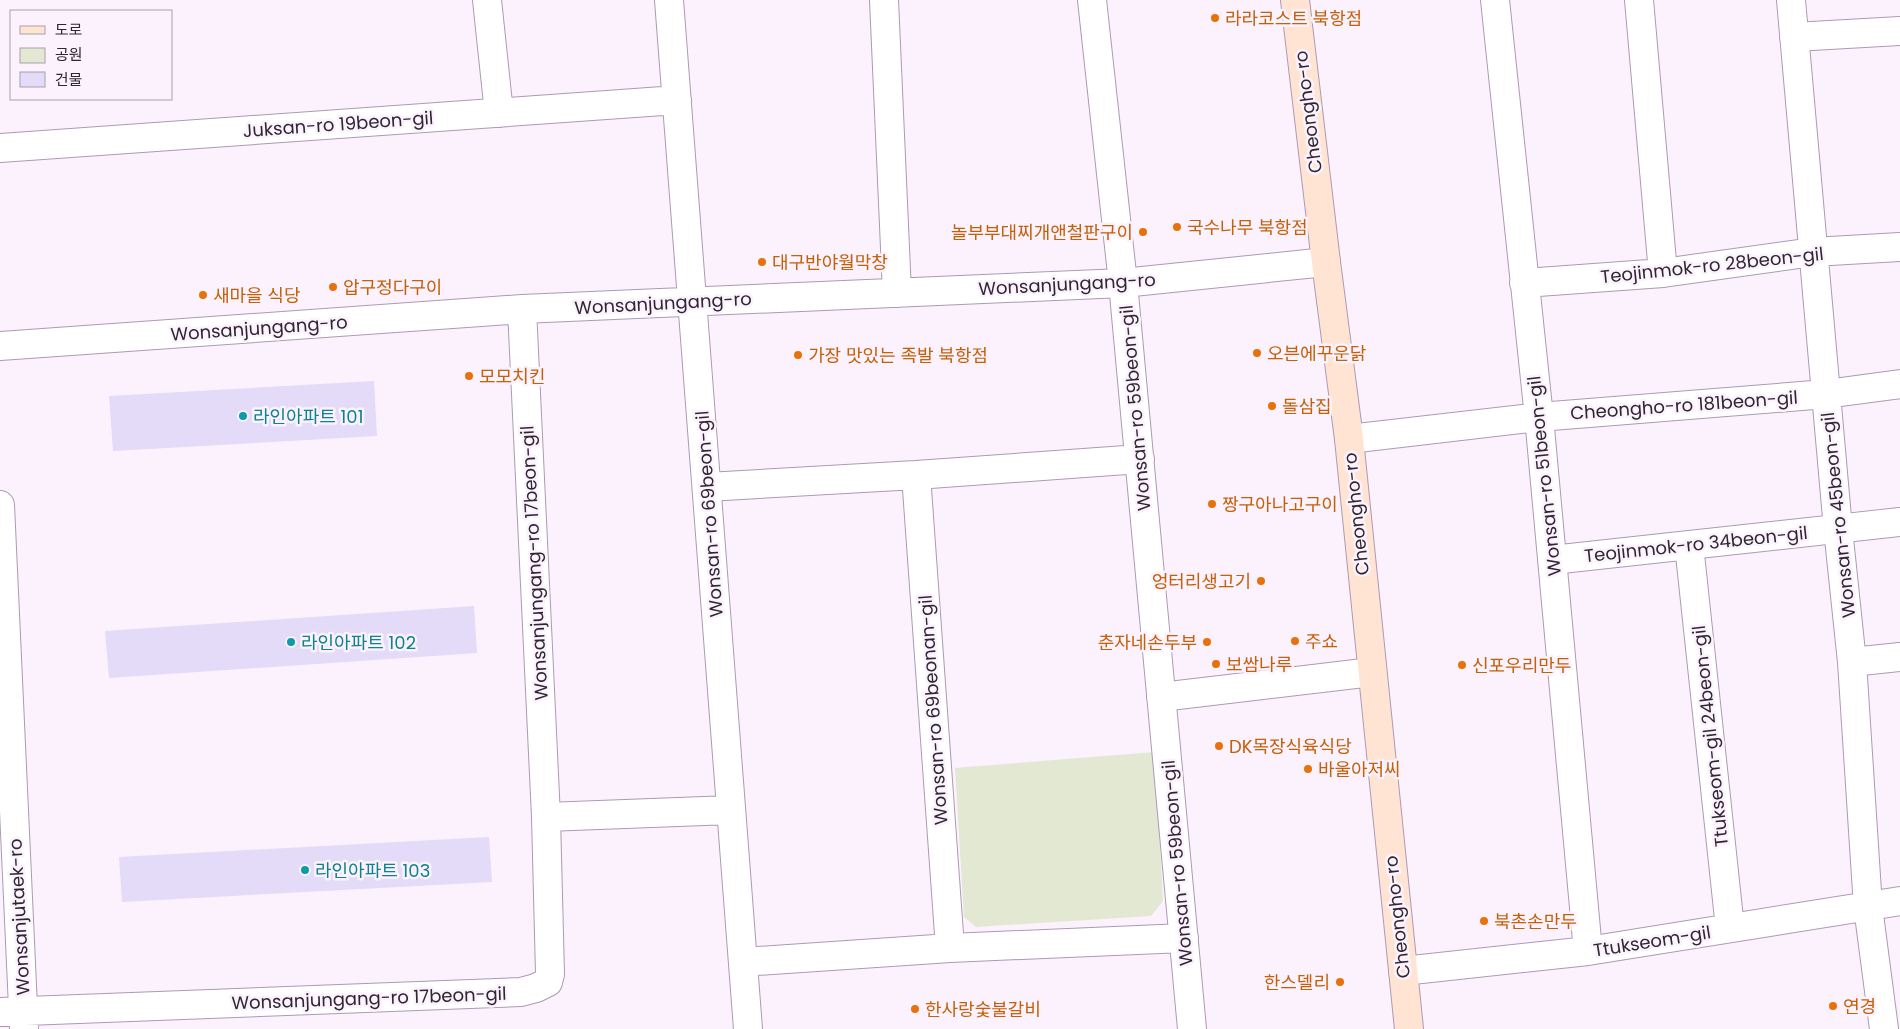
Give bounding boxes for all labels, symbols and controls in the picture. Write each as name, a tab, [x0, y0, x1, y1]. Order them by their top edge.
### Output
place label: 라라코스트 북항점	[1225, 6, 1362, 31]
legend	[10, 10, 172, 100]
marker: 라라코스트 북항점	[1209, 12, 1221, 24]
text: 도로	[55, 19, 83, 40]
text: 공원	[55, 44, 83, 65]
street label: Cheongho-ro	[1288, 49, 1328, 175]
text: 건물	[55, 69, 83, 90]
street label: Juksan-ro 19beon-gil	[242, 105, 434, 143]
place label: 국수나무 북항점	[1187, 215, 1308, 240]
place label: 놀부부대찌개앤철판구이	[951, 220, 1133, 245]
marker: 국수나무 북항점	[1171, 221, 1183, 233]
marker: 놀부부대찌개앤철판구이	[1137, 226, 1149, 238]
street label: Teojinmok-ro 28beon-gil	[1599, 241, 1825, 289]
place label: 대구반야월막창	[772, 250, 888, 275]
marker: 대구반야월막창	[756, 256, 768, 268]
street label: Wonsanjungang-ro	[978, 267, 1156, 301]
place label: 압구정다구이	[343, 275, 442, 300]
marker: 압구정다구이	[327, 281, 339, 293]
place label: 새마을 식당	[213, 283, 301, 308]
street label: Wonsanjungang-ro	[574, 286, 752, 320]
marker: 새마을 식당	[197, 289, 209, 301]
street label: Wonsan-ro 59beon-gil	[1114, 304, 1156, 512]
street label: Wonsanjungang-ro	[170, 309, 348, 347]
place label: 오븐에꾸운닭	[1267, 341, 1366, 366]
place label: 가장 맛있는 족발 북항점	[808, 343, 988, 368]
marker: 오븐에꾸운닭	[1251, 347, 1263, 359]
marker: 가장 맛있는 족발 북항점	[792, 349, 804, 361]
place label: 모모치킨	[479, 364, 545, 389]
marker: 모모치킨	[463, 370, 475, 382]
street label: Wonsan-ro 51beon-gil	[1521, 375, 1567, 577]
street label: Cheongho-ro 181beon-gil	[1569, 385, 1799, 425]
place label: 돌삼집	[1282, 394, 1332, 419]
marker: 돌삼집	[1266, 400, 1278, 412]
place label: 라인아파트 101	[253, 404, 363, 429]
marker: 라인아파트 101	[237, 410, 249, 422]
street label: Wonsan-ro 69beon-gil	[689, 410, 729, 618]
street label: Wonsan-ro 45beon-gil	[1815, 411, 1861, 619]
street label: Wonsanjungang-ro 17beon-gil	[514, 425, 554, 701]
street label: Cheongho-ro	[1337, 452, 1375, 576]
place label: 짱구아나고구이	[1222, 492, 1338, 517]
marker: 짱구아나고구이	[1206, 498, 1218, 510]
street label: Teojinmok-ro 34beon-gil	[1583, 520, 1809, 568]
place label: 엉터리생고기	[1152, 569, 1251, 594]
marker: 엉터리생고기	[1255, 575, 1267, 587]
street label: Wonsan-ro 69beonan-gil	[912, 594, 954, 826]
street label: Ttukseom-gil 24beon-gil	[1686, 624, 1734, 848]
place label: 주쇼	[1305, 629, 1338, 654]
place label: 라인아파트 102	[301, 630, 416, 655]
place label: 춘자네손두부	[1098, 630, 1197, 655]
marker: 주쇼	[1289, 635, 1301, 647]
marker: 라인아파트 102	[285, 636, 297, 648]
marker: 춘자네손두부	[1201, 636, 1213, 648]
place label: 보쌈나루	[1226, 652, 1292, 677]
place label: 신포우리만두	[1472, 653, 1571, 678]
marker: 보쌈나루	[1210, 658, 1222, 670]
marker: 신포우리만두	[1456, 659, 1468, 671]
place label: DK목장식육식당	[1229, 734, 1352, 759]
marker: DK목장식육식당	[1213, 740, 1225, 752]
place label: 바울아저씨	[1318, 757, 1401, 782]
street label: Wonsan-ro 59beon-gil	[1156, 759, 1198, 967]
marker: 바울아저씨	[1302, 763, 1314, 775]
street label: Wonsanjutaek-ro	[2, 838, 36, 996]
street label: Cheongho-ro	[1378, 855, 1416, 979]
place label: 라인아파트 103	[315, 858, 430, 883]
marker: 라인아파트 103	[299, 864, 311, 876]
place label: 북촌손만두	[1494, 909, 1577, 934]
marker: 북촌손만두	[1478, 915, 1490, 927]
street label: Ttukseom-gil	[1591, 919, 1713, 963]
place label: 한스델리	[1264, 970, 1330, 995]
marker: 한스델리	[1334, 976, 1346, 988]
street label: Wonsanjungang-ro 17beon-gil	[231, 981, 507, 1015]
place label: 연경	[1843, 994, 1876, 1019]
place label: 한사랑숯불갈비	[925, 997, 1041, 1022]
marker: 연경	[1827, 1000, 1839, 1012]
marker: 한사랑숯불갈비	[909, 1003, 921, 1015]

